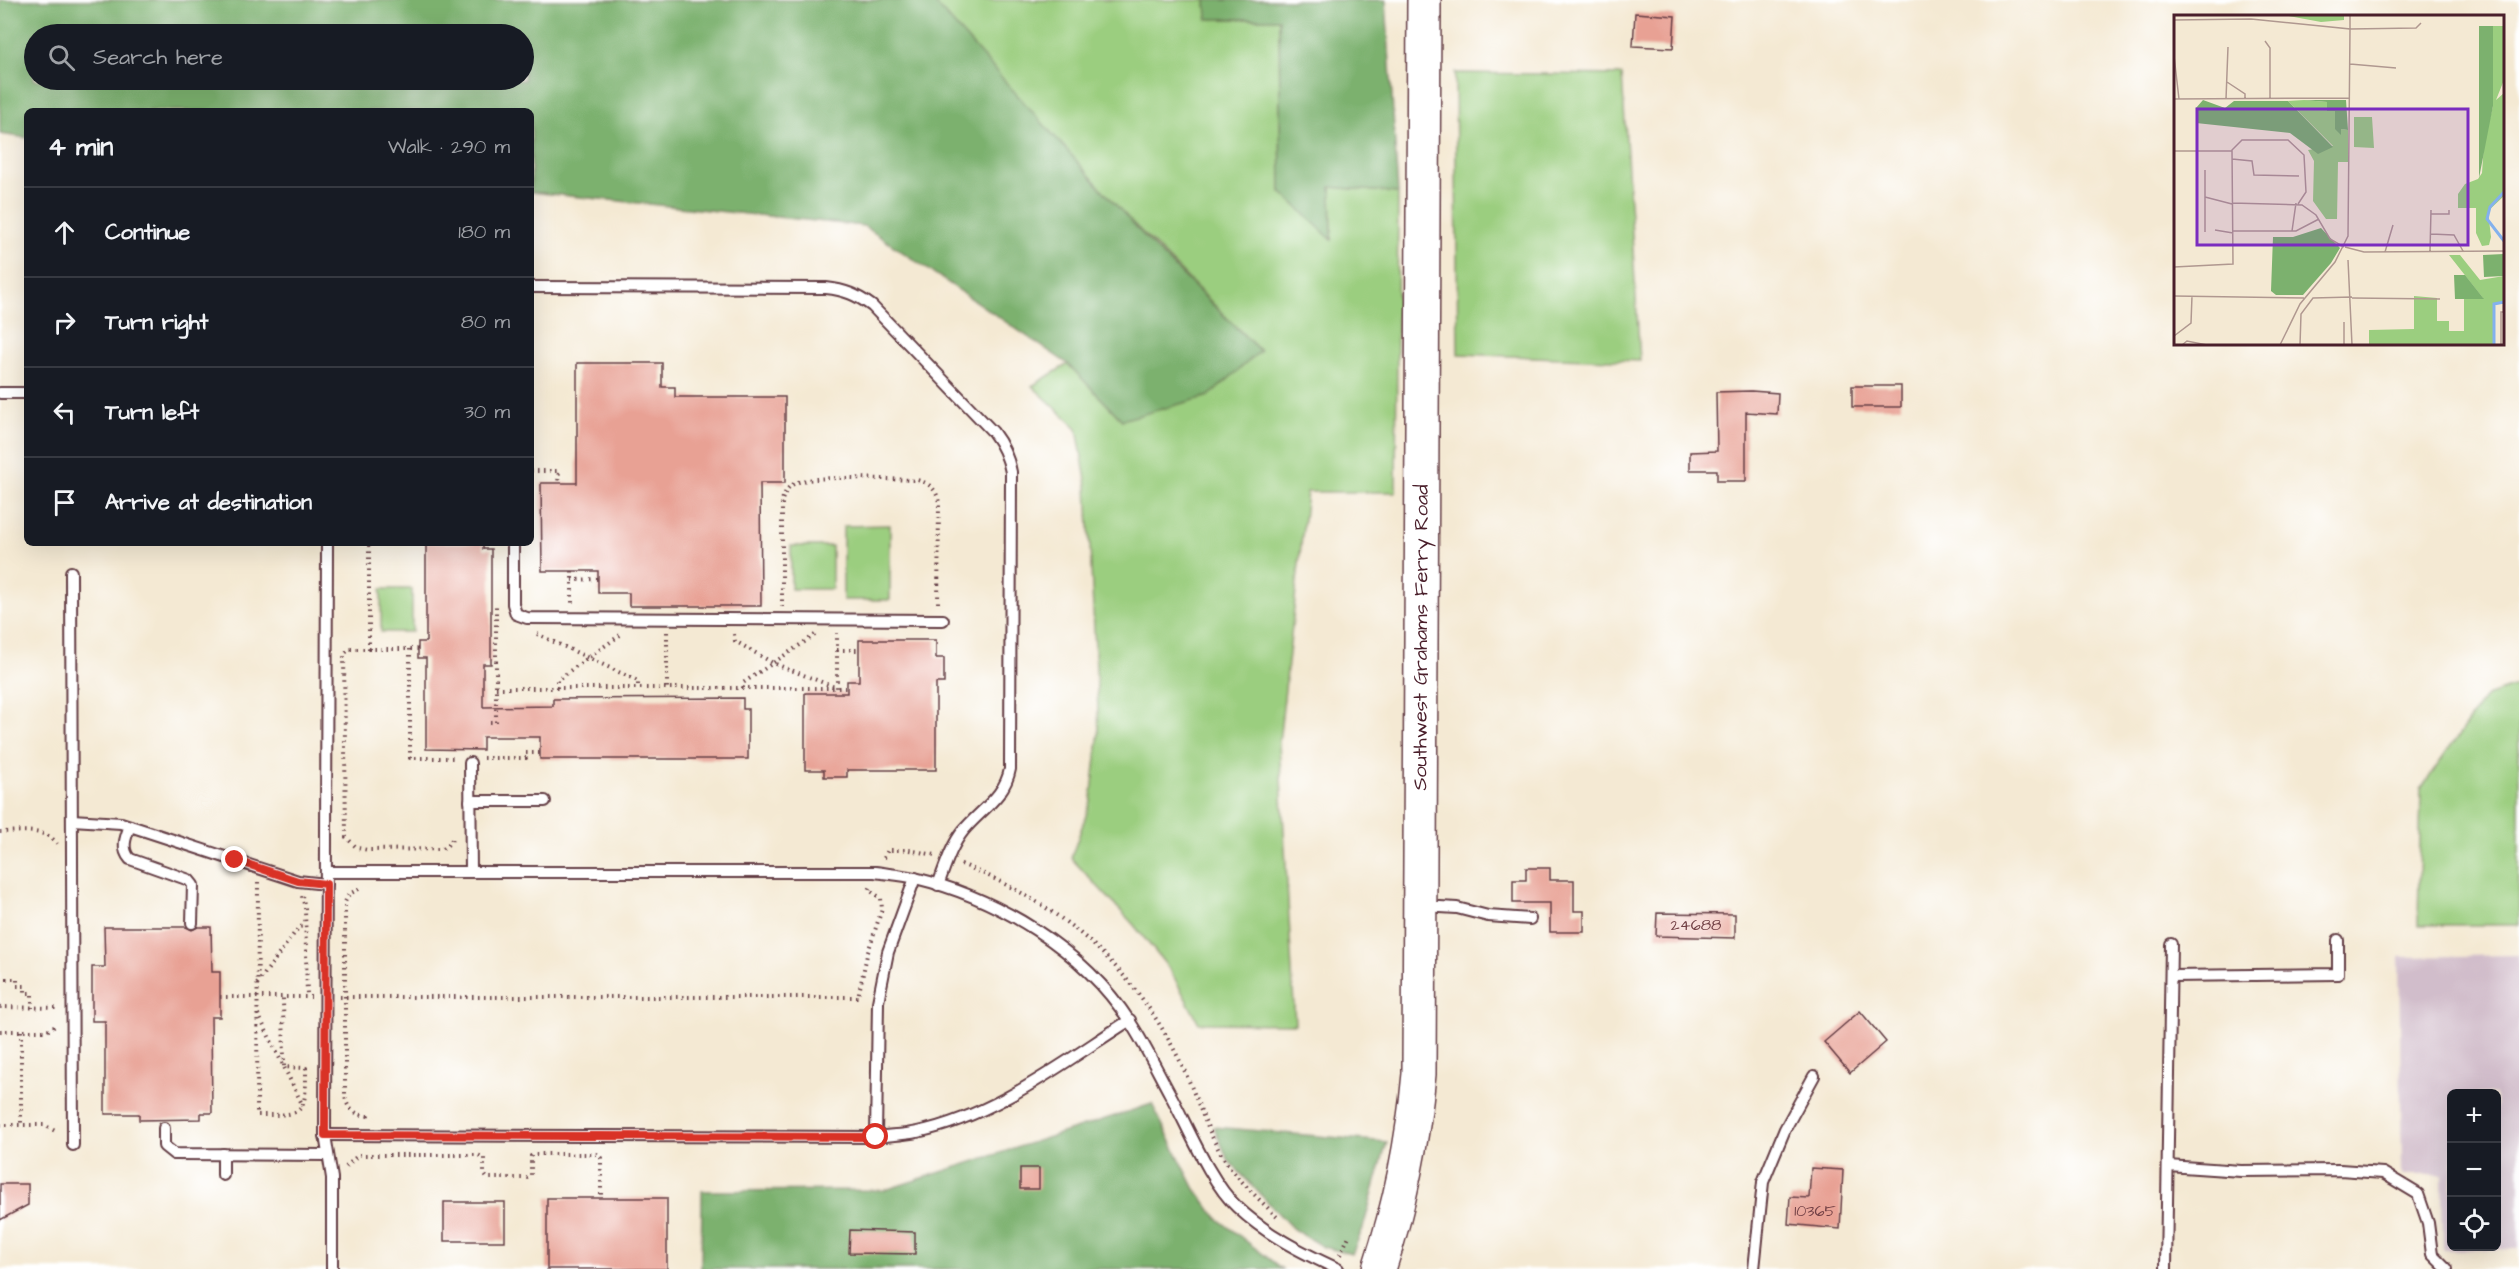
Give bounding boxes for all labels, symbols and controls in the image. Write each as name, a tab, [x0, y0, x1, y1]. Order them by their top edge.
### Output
inset map	[2174, 15, 2504, 345]
search box	[24, 24, 534, 90]
icon: search	[45, 41, 78, 74]
text: Search here	[93, 42, 223, 73]
text: 4 min	[48, 129, 113, 165]
text: Walk · 290 m	[388, 133, 510, 161]
icon: ahead	[48, 216, 81, 249]
text: Continue	[105, 217, 190, 248]
text: 180 m	[458, 218, 510, 246]
icon: right	[48, 306, 81, 339]
text: Turn right	[105, 307, 208, 338]
text: 80 m	[461, 308, 510, 336]
icon: left	[48, 396, 81, 429]
text: Turn left	[105, 397, 199, 428]
text: 30 m	[464, 398, 510, 426]
street label: Southwest Grahams Ferry Road	[1406, 484, 1436, 791]
icon: arrive	[48, 486, 81, 519]
text: Arrive at destination	[105, 487, 312, 518]
route end	[221, 846, 247, 872]
house number: 24688	[1671, 914, 1721, 936]
map controls	[2447, 1089, 2501, 1251]
button: +	[2447, 1089, 2501, 1143]
route start	[862, 1123, 888, 1149]
button: −	[2447, 1143, 2501, 1197]
button: locate	[2447, 1197, 2501, 1251]
house number: 10365	[1794, 1200, 1836, 1222]

